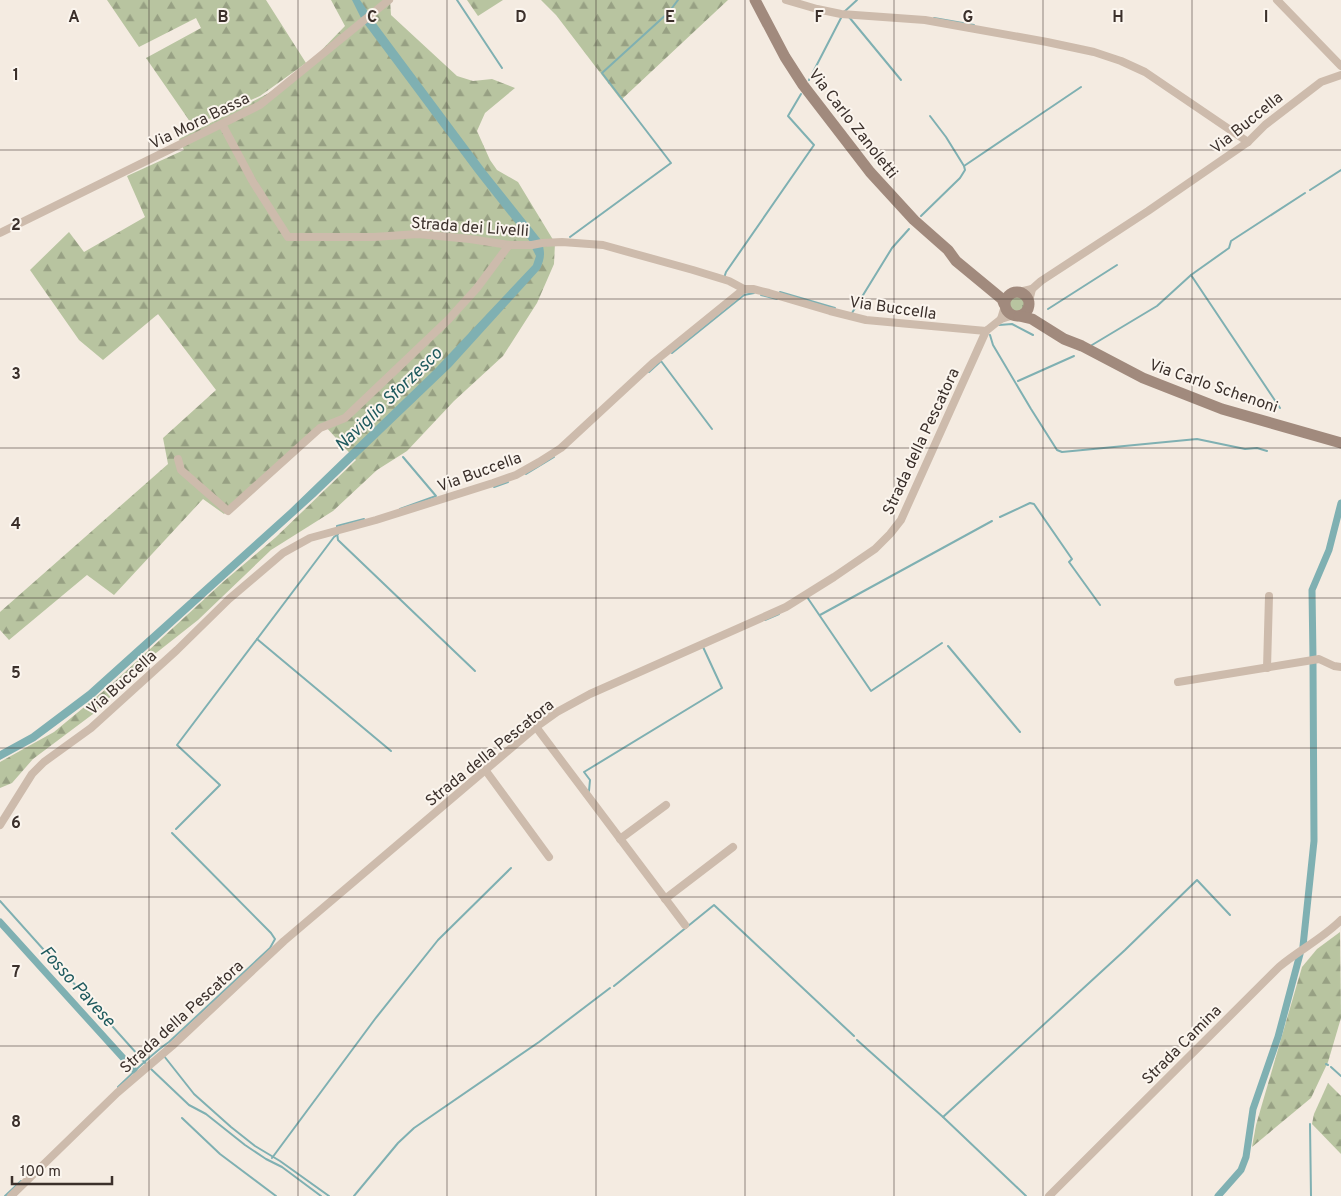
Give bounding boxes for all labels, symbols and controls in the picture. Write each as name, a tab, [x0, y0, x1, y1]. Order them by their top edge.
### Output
text: A	[68, 8, 80, 28]
text: B	[217, 8, 229, 28]
text: C	[367, 8, 377, 28]
text: D	[515, 8, 527, 28]
text: E	[665, 8, 675, 28]
text: F	[814, 8, 824, 28]
text: G	[963, 8, 973, 28]
text: H	[1112, 8, 1124, 28]
text: I	[1264, 8, 1268, 28]
street label: Via Carlo Zanoletti	[803, 65, 902, 183]
text: 1	[13, 66, 19, 86]
street label: Via Buccella	[1207, 88, 1288, 159]
street label: Via Mora Bassa	[147, 89, 253, 155]
street label: Strada dei Livelli	[410, 214, 530, 242]
text: 2	[11, 216, 21, 236]
street label: Via Buccella	[848, 293, 938, 325]
water label: Naviglio Sforzesco	[330, 342, 448, 457]
street label: Via Carlo Schenoni	[1146, 355, 1281, 418]
text: 3	[11, 365, 21, 385]
street label: Strada della Pescatora	[879, 365, 965, 518]
street label: Via Buccella	[435, 448, 524, 497]
text: 4	[11, 515, 21, 535]
street label: Via Buccella	[83, 647, 162, 720]
text: 5	[11, 664, 21, 684]
street label: Strada della Pescatora	[422, 696, 559, 812]
text: 6	[11, 814, 21, 834]
water label: Fosso Pavese	[34, 941, 120, 1033]
street label: Strada della Pescatora	[116, 957, 248, 1078]
text: 7	[12, 963, 20, 983]
street label: Strada Camina	[1138, 1001, 1226, 1089]
text: 8	[11, 1113, 21, 1133]
scale bar	[12, 1154, 112, 1186]
text: 100 m	[20, 1163, 61, 1182]

